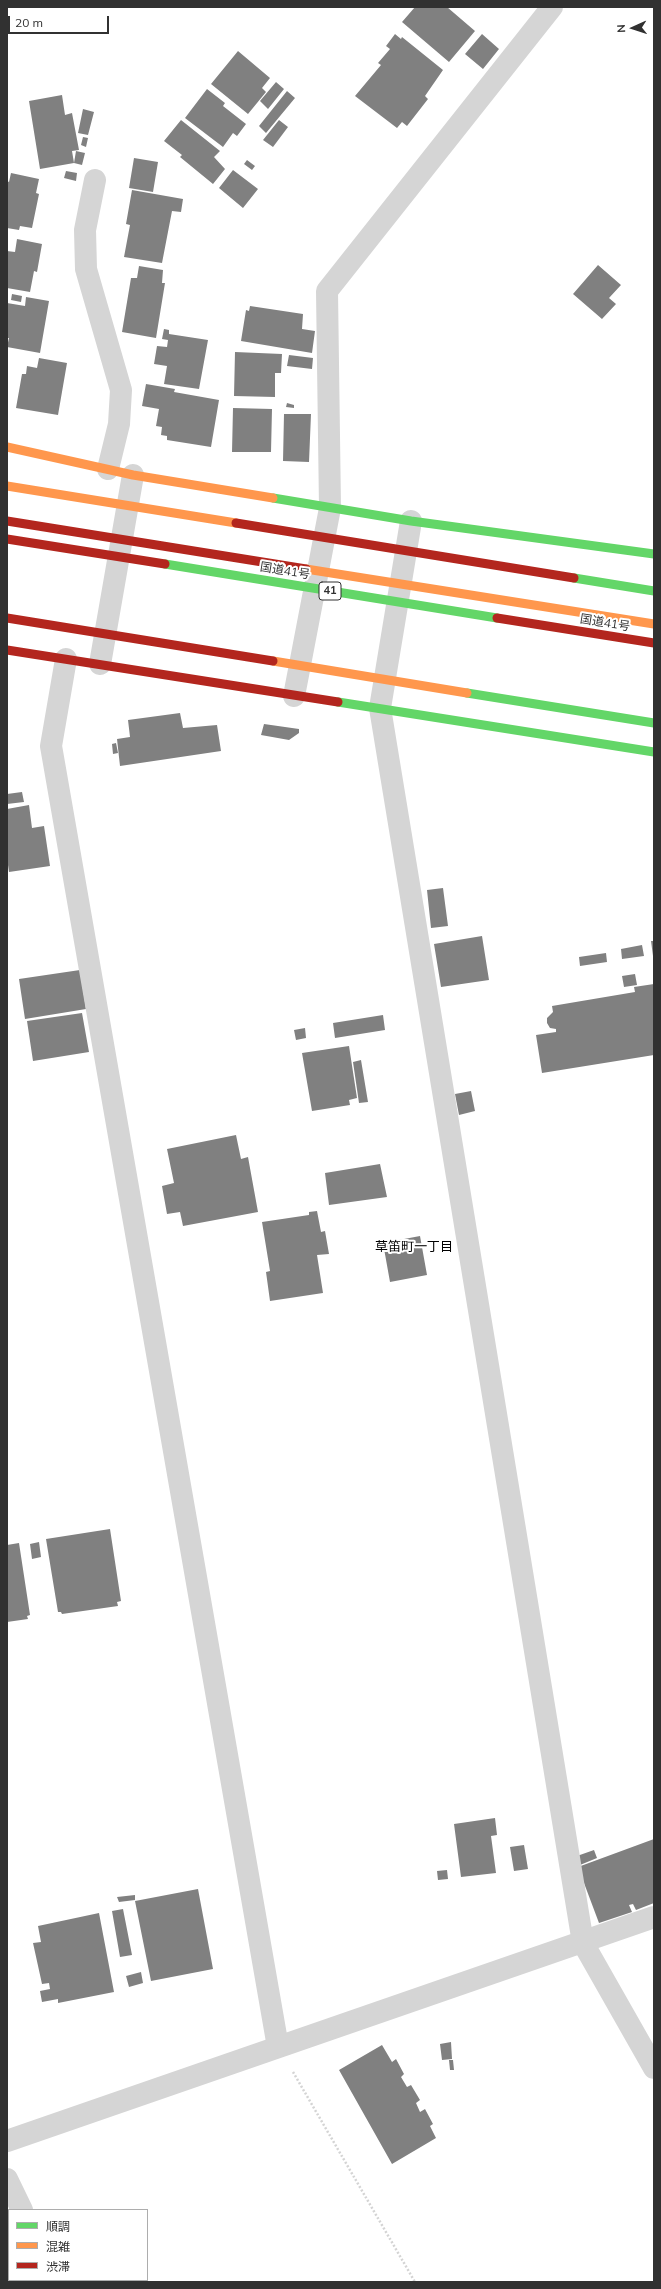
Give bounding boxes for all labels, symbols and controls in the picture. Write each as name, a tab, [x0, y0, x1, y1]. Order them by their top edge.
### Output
scale bar	[10, 8, 111, 34]
north arrow	[613, 8, 653, 48]
text: 20 m	[15, 15, 43, 30]
text: N	[614, 24, 628, 33]
street label: 国道41号	[259, 560, 311, 582]
road number: 41	[319, 582, 341, 600]
street label: 国道41号	[579, 612, 631, 634]
district label: 草笛町一丁目	[375, 1239, 453, 1255]
legend	[8, 2209, 148, 2281]
text: 順調	[46, 2219, 70, 2234]
text: 混雑	[46, 2239, 70, 2254]
text: 渋滞	[46, 2259, 70, 2274]

